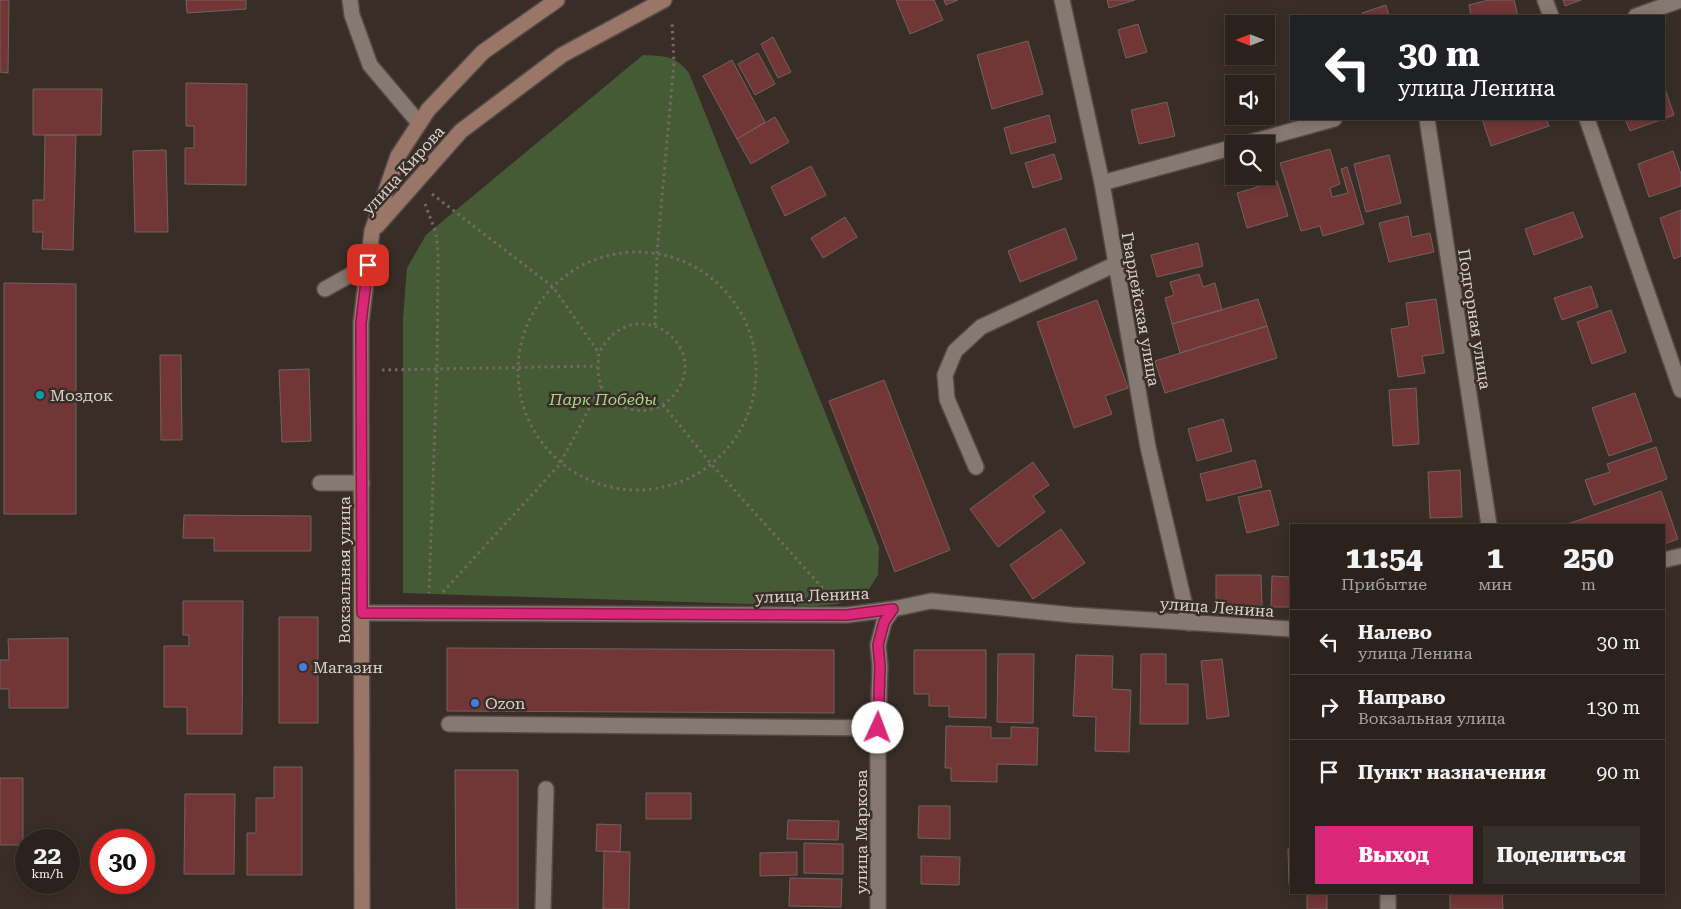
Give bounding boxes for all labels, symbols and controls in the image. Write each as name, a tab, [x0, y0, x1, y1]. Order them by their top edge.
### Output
north arrow	[1225, 15, 1275, 65]
map controls	[1225, 15, 1275, 185]
text: 30 m	[1398, 34, 1480, 75]
icon: left	[1315, 35, 1380, 100]
button: sound	[1225, 75, 1275, 125]
text: улица Ленина	[1398, 76, 1555, 101]
street label: улица Кирова	[358, 122, 449, 219]
button: search	[1225, 135, 1275, 185]
street label: Гвардейская улица	[1118, 231, 1163, 388]
pin	[347, 244, 389, 286]
street label: Подгорная улица	[1454, 247, 1495, 391]
icon: arrive	[354, 251, 382, 279]
place label: Моздок	[50, 386, 113, 405]
marker: Моздок	[34, 389, 46, 401]
park label: Парк Победы	[548, 390, 657, 409]
street label: Вокзальная улица	[335, 496, 354, 644]
text: 11:54	[1345, 540, 1423, 575]
text: 1	[1487, 540, 1504, 575]
text: 250	[1563, 540, 1614, 575]
text: Прибытие	[1341, 575, 1427, 594]
text: мин	[1478, 575, 1512, 594]
text: m	[1581, 575, 1596, 594]
street label: улица Ленина	[755, 584, 870, 607]
street label: улица Ленина	[1159, 594, 1275, 621]
text: Налево	[1358, 621, 1432, 644]
icon: left	[1315, 628, 1343, 656]
text: 30 m	[1597, 631, 1640, 654]
text: улица Ленина	[1358, 644, 1472, 663]
place label: Магазин	[313, 658, 383, 677]
marker: Магазин	[297, 661, 309, 673]
text: Направо	[1358, 686, 1445, 709]
icon: right	[1315, 693, 1343, 721]
place label: Ozon	[485, 694, 525, 713]
text: 130 m	[1586, 696, 1640, 719]
marker: Ozon	[469, 697, 481, 709]
position arrow	[851, 701, 903, 753]
text: Вокзальная улица	[1358, 709, 1505, 728]
icon: arrive	[1315, 758, 1343, 786]
text: Пункт назначения	[1358, 761, 1546, 784]
text: 90 m	[1597, 761, 1640, 784]
street label: улица Маркова	[852, 770, 871, 894]
button: Выход	[1315, 826, 1473, 884]
button: Поделиться	[1483, 826, 1640, 884]
speed limit sign: 30	[90, 829, 155, 894]
text: 22	[33, 841, 62, 870]
text: km/h	[31, 867, 64, 881]

